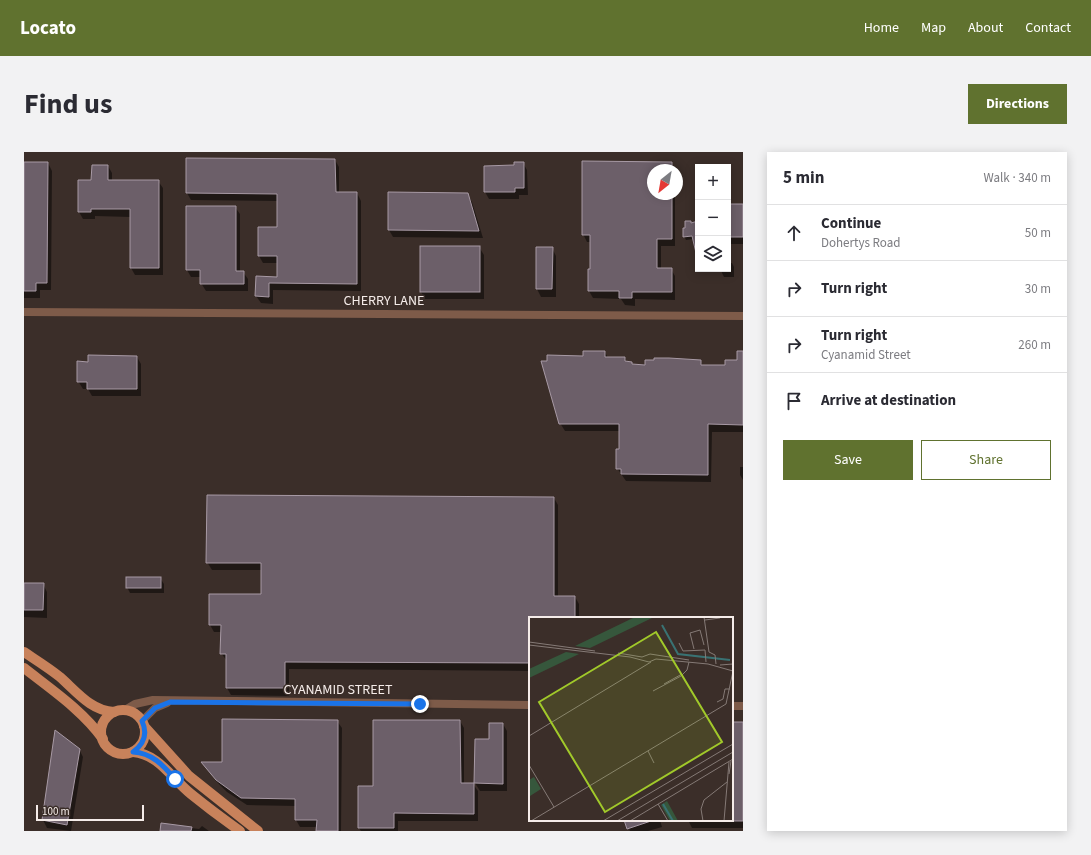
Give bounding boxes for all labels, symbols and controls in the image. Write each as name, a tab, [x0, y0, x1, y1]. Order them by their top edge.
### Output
text: Locato	[20, 15, 76, 42]
text: Home	[864, 18, 899, 38]
text: Map	[921, 18, 946, 38]
text: About	[968, 18, 1003, 38]
text: Contact	[1025, 18, 1071, 38]
text: Find us	[24, 84, 112, 124]
button: Directions	[968, 84, 1067, 124]
north arrow	[647, 164, 683, 200]
map controls	[695, 164, 731, 272]
button: +	[695, 164, 731, 200]
text: 5 min	[783, 166, 824, 190]
text: Walk · 340 m	[983, 169, 1051, 187]
button: −	[695, 200, 731, 236]
text: Continue	[821, 213, 881, 234]
icon: ahead	[783, 222, 805, 244]
text: 50 m	[1025, 224, 1051, 242]
text: Dohertys Road	[821, 234, 901, 252]
button: layers	[695, 236, 731, 272]
icon: right	[783, 278, 805, 300]
text: Turn right	[821, 278, 887, 299]
text: 30 m	[1025, 280, 1051, 298]
street label: CHERRY LANE	[344, 291, 424, 311]
text: Turn right	[821, 325, 887, 346]
icon: right	[783, 334, 805, 356]
text: 260 m	[1018, 336, 1051, 354]
text: Cyanamid Street	[821, 346, 911, 364]
icon: arrive	[783, 390, 805, 412]
text: Arrive at destination	[821, 390, 956, 411]
button: Save	[783, 440, 913, 480]
button: Share	[921, 440, 1051, 480]
inset map	[529, 617, 733, 821]
street label: CYANAMID STREET	[284, 680, 393, 700]
route end	[411, 695, 429, 713]
route start	[166, 770, 184, 788]
scale bar	[36, 803, 144, 822]
text: 100 m	[42, 804, 70, 819]

